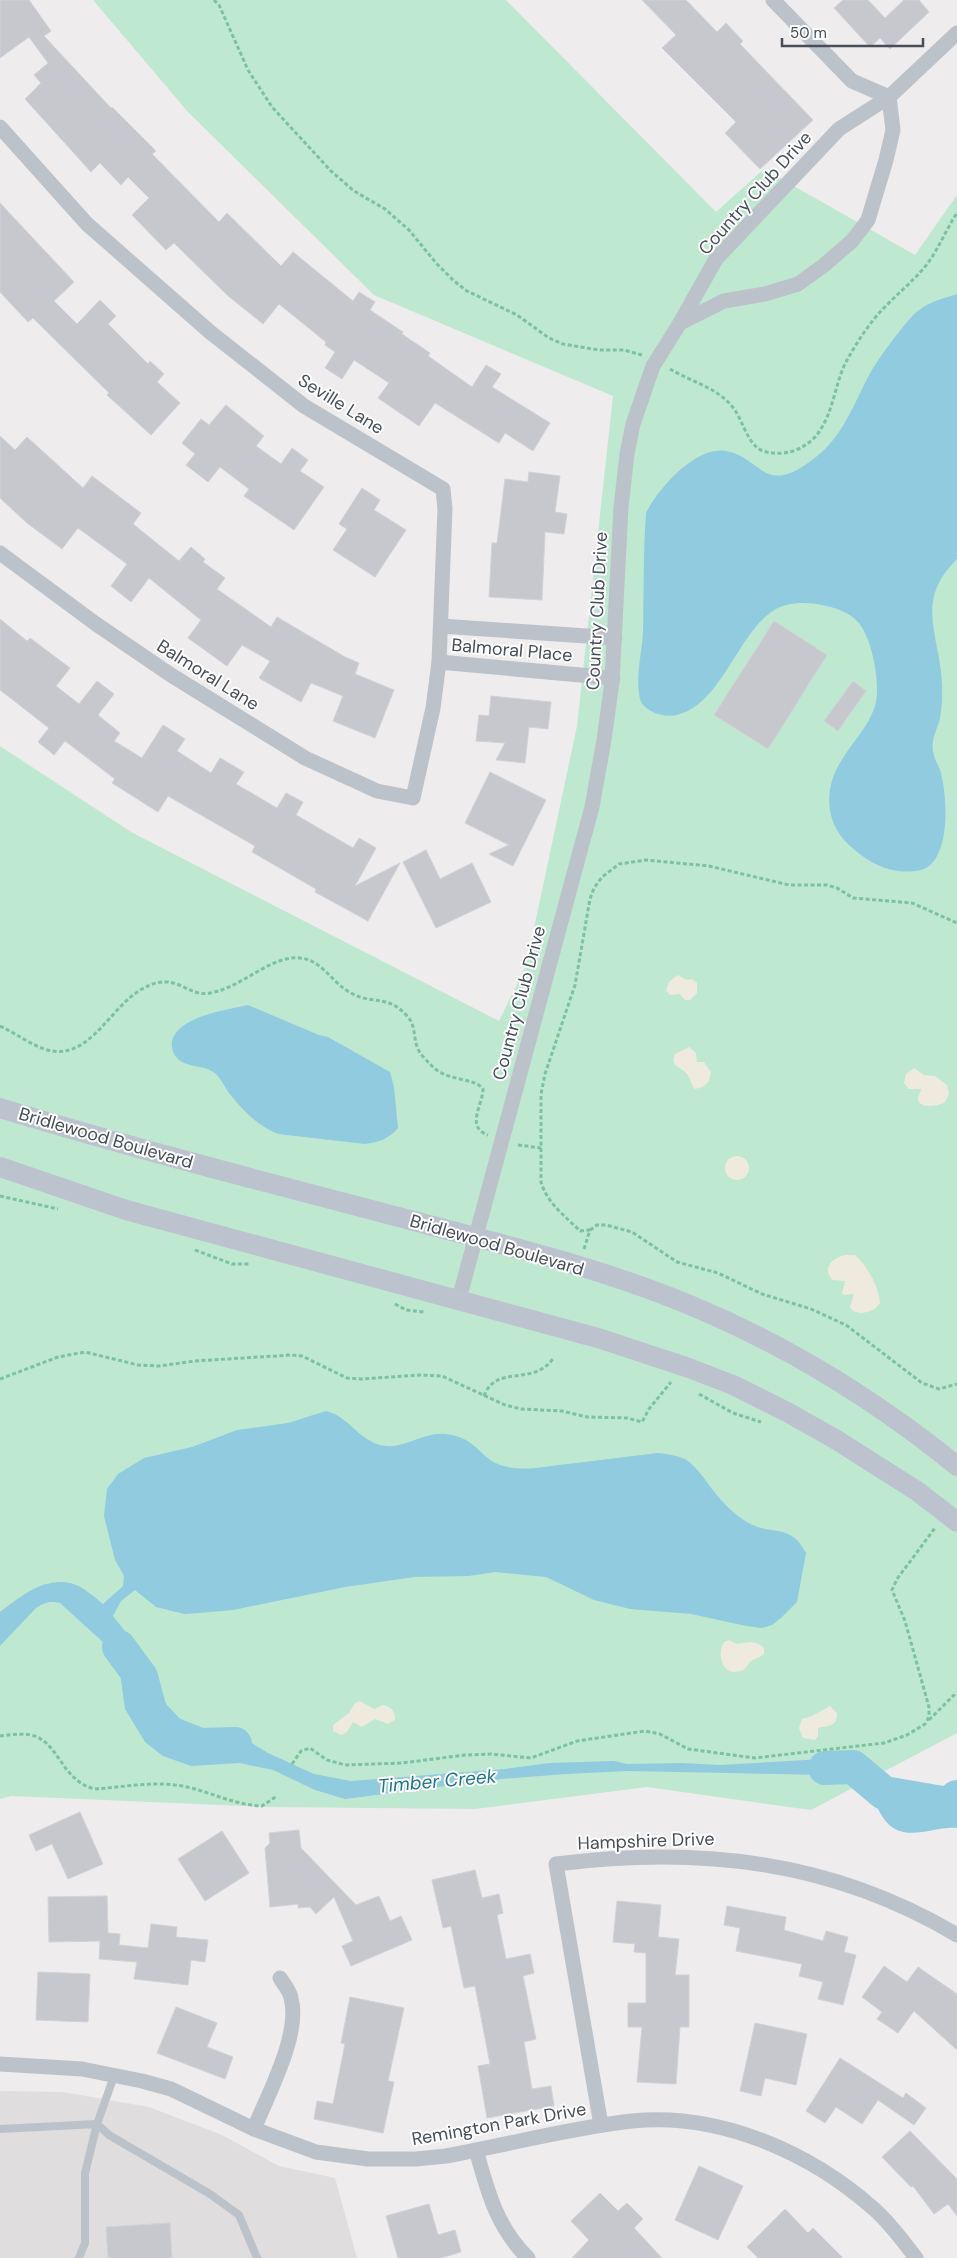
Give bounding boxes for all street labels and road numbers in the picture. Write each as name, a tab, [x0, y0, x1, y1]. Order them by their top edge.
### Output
street label: Country Club Drive	[693, 126, 817, 260]
street label: Seville Lane	[294, 368, 388, 440]
street label: Country Club Drive	[581, 531, 613, 691]
street label: Balmoral Place	[450, 633, 574, 667]
street label: Balmoral Lane	[152, 634, 264, 716]
street label: Country Club Drive	[487, 923, 551, 1083]
street label: Bridlewood Boulevard	[16, 1102, 196, 1174]
street label: Bridlewood Boulevard	[407, 1209, 587, 1281]
street label: Hampshire Drive	[577, 1827, 715, 1855]
street label: Remington Park Drive	[410, 2097, 588, 2151]

